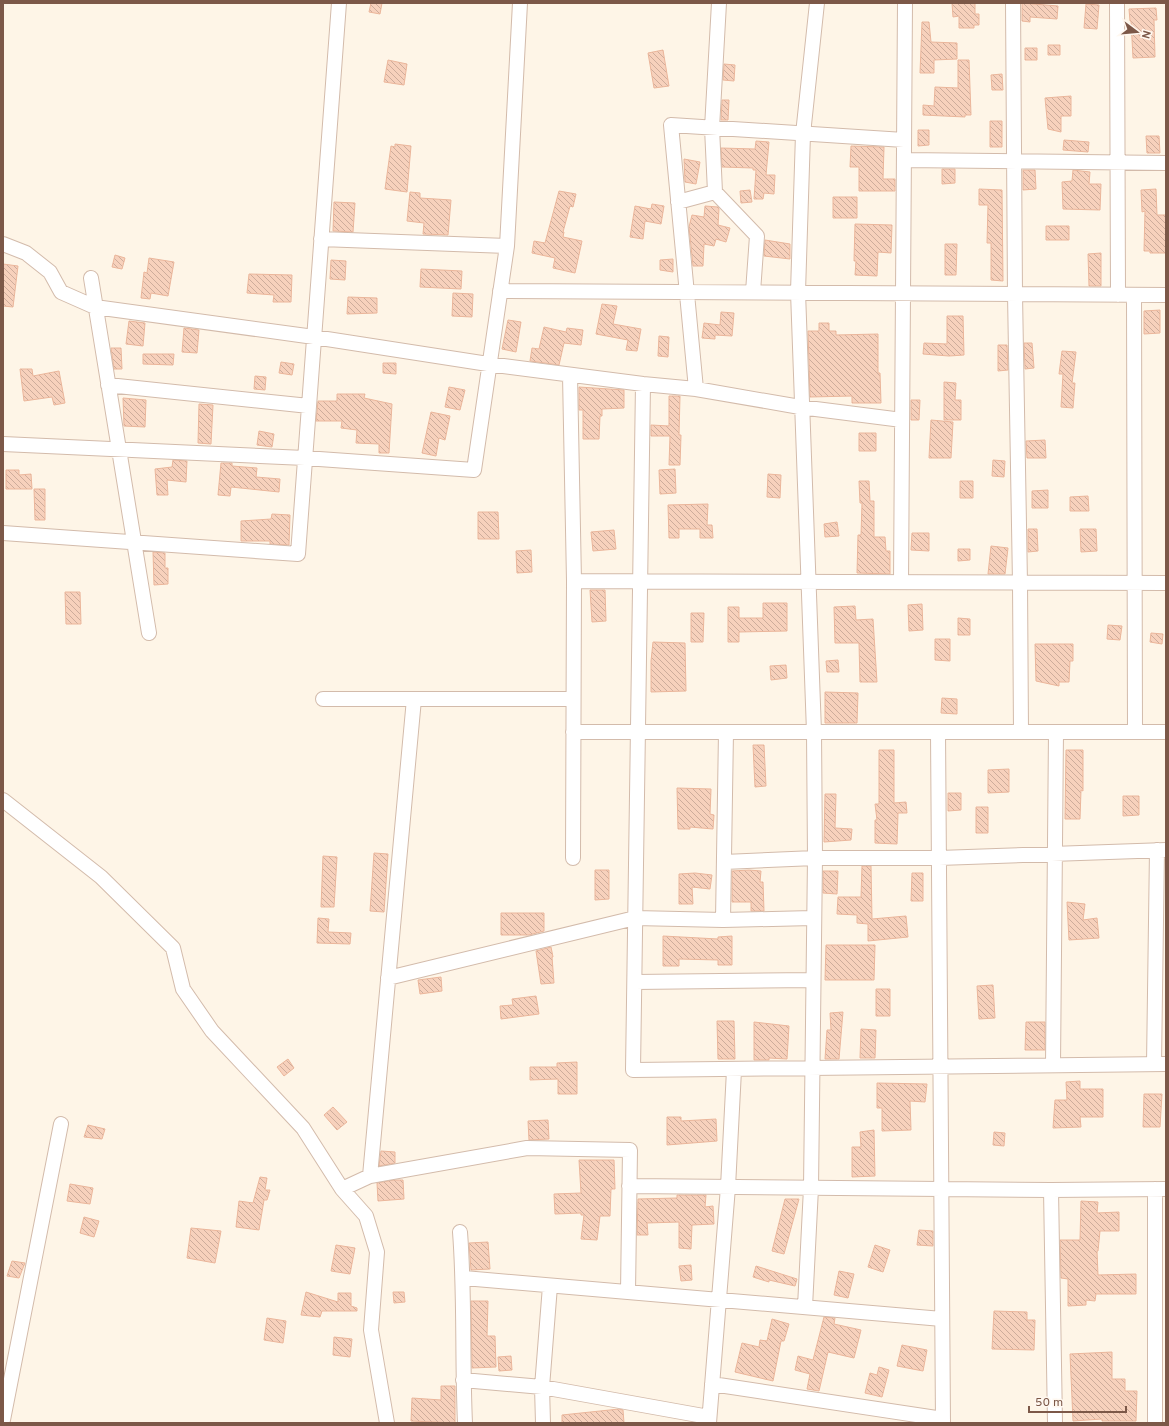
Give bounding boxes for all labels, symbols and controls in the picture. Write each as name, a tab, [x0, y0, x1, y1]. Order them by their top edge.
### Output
north arrow	[1117, 12, 1157, 52]
text: N	[1138, 29, 1153, 40]
scale bar	[1029, 1388, 1126, 1414]
text: 50 m	[1035, 1395, 1063, 1411]

